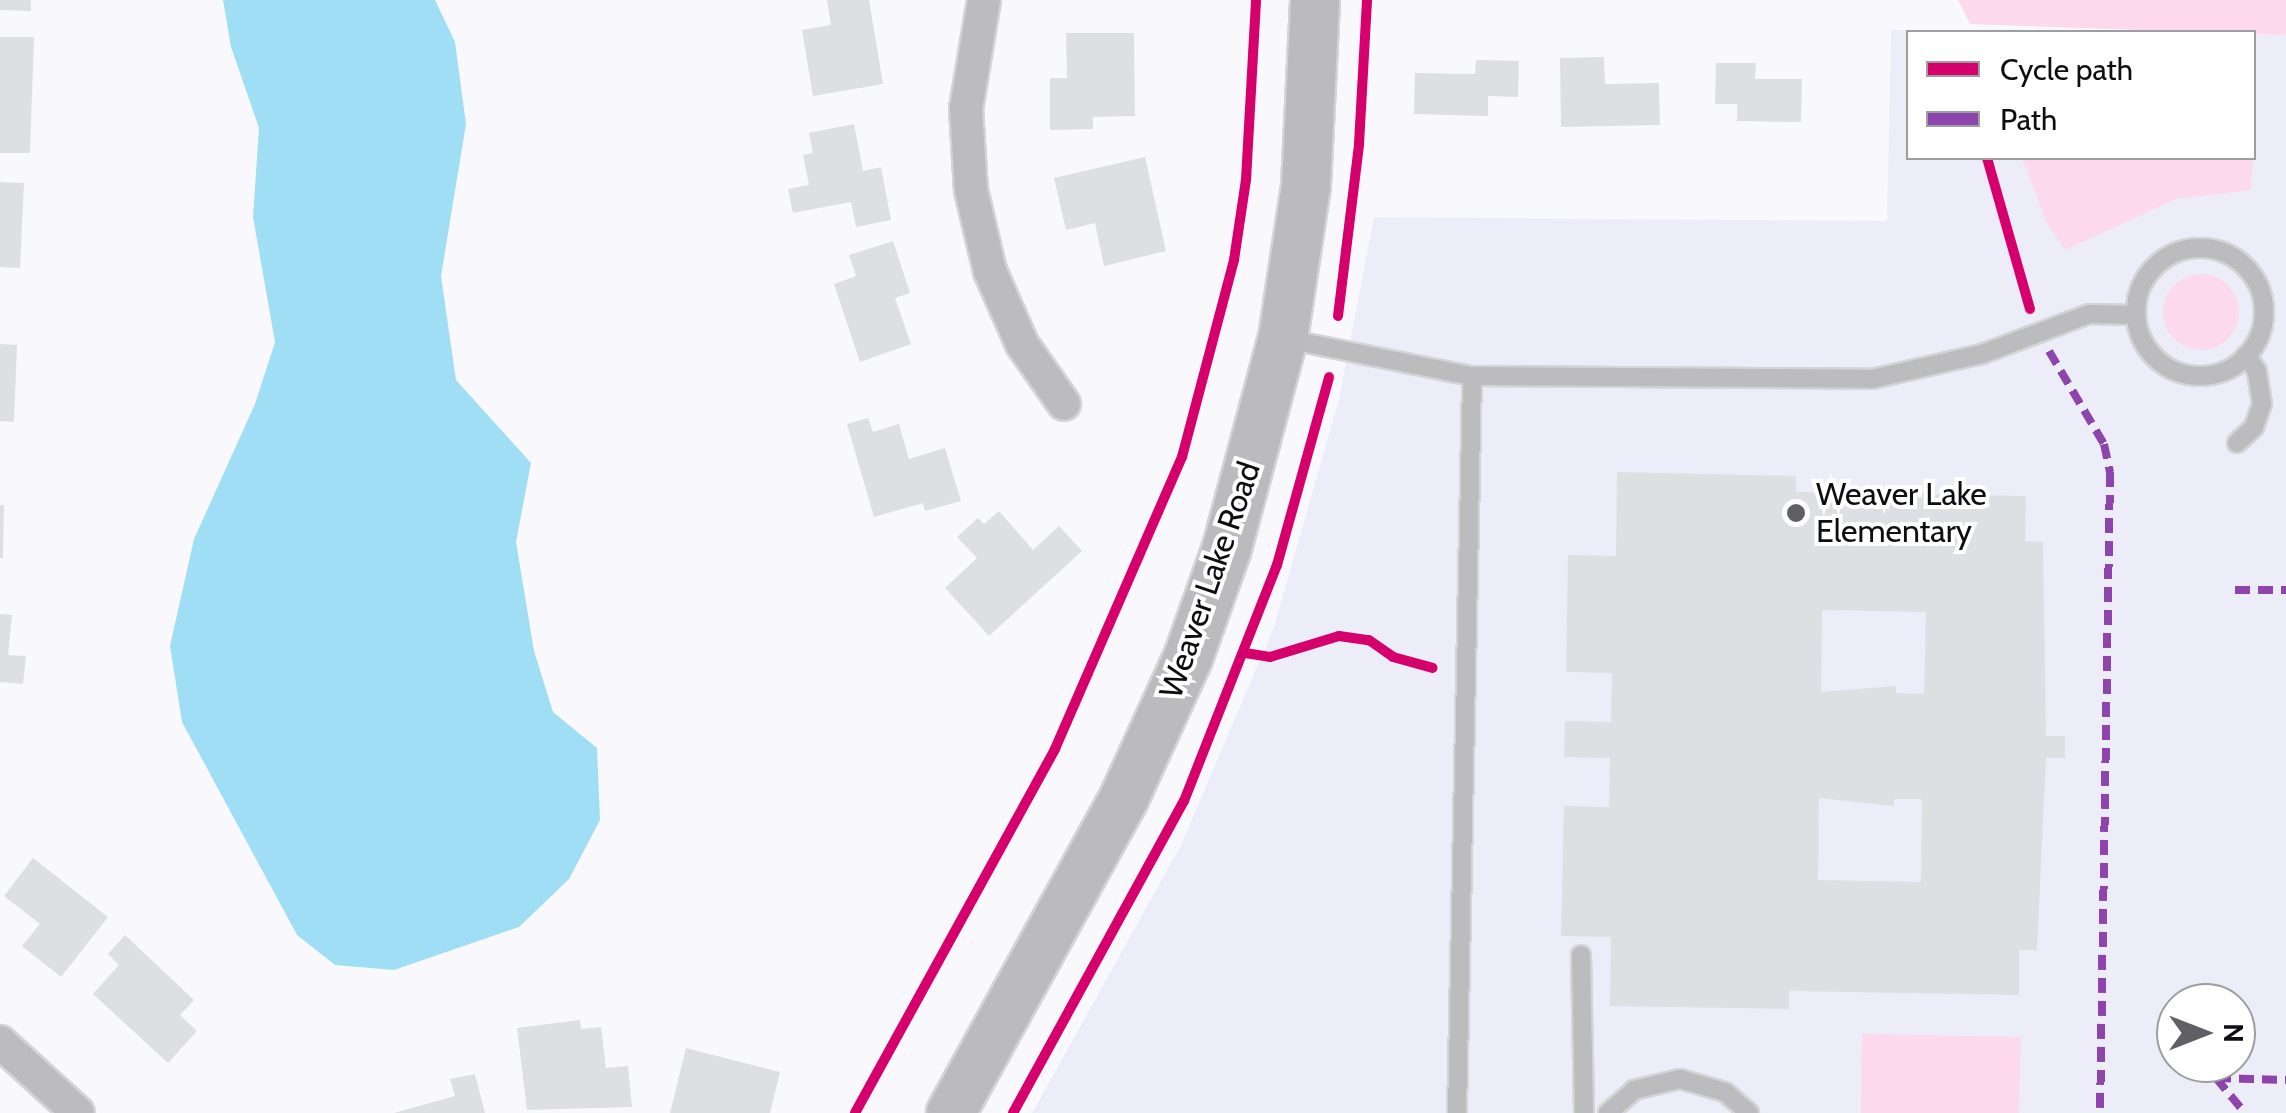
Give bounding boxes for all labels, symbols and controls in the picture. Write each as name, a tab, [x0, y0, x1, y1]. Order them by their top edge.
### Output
legend	[1906, 30, 2256, 160]
text: Cycle path	[2000, 51, 2133, 88]
text: Path	[2000, 101, 2057, 138]
street label: Weaver Lake Road	[1152, 457, 1268, 703]
place label: Weaver Lake Elementary	[1816, 476, 1987, 551]
marker: Weaver Lake Elementary	[1785, 502, 1807, 524]
north arrow	[2156, 983, 2256, 1083]
text: N	[2217, 1023, 2251, 1043]

